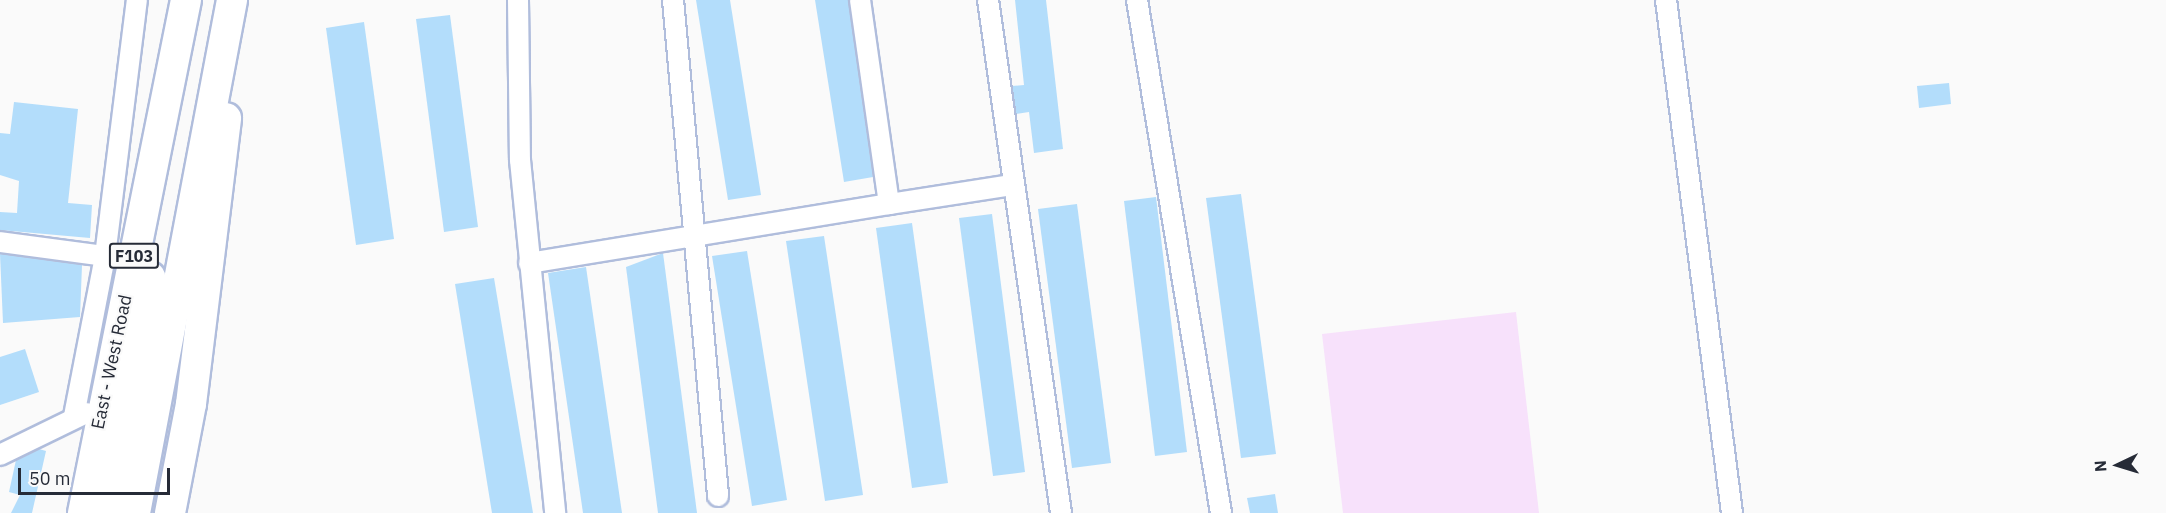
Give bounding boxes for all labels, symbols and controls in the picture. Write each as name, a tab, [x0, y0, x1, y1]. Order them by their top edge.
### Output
road number: F103	[108, 243, 160, 269]
street label: East - West Road	[87, 293, 137, 431]
north arrow	[2088, 435, 2148, 495]
scale bar	[21, 456, 172, 494]
text: N	[2090, 460, 2110, 473]
text: 50 m	[29, 467, 71, 490]

